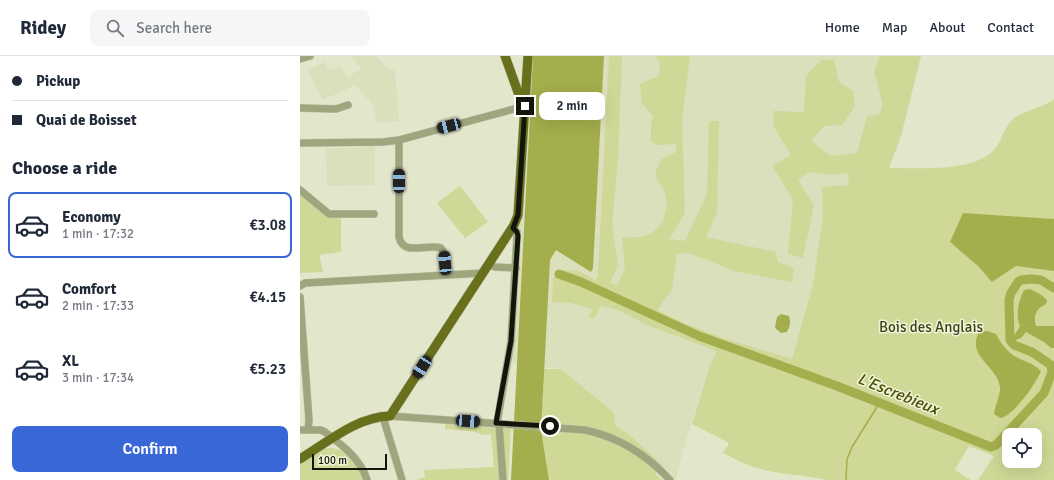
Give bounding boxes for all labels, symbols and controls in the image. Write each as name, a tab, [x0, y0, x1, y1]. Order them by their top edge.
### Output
search box	[90, 10, 370, 46]
text: Ridey	[20, 16, 66, 40]
icon: search	[104, 17, 126, 39]
text: Search here	[136, 19, 212, 37]
text: Home	[825, 19, 860, 36]
text: Map	[882, 19, 907, 36]
text: About	[929, 19, 965, 36]
text: Contact	[987, 19, 1034, 36]
text: Pickup	[36, 72, 80, 90]
callout: 2 min	[539, 92, 605, 120]
route end	[516, 97, 534, 115]
text: 2 min	[556, 98, 588, 114]
text: Quai de Boisset	[36, 111, 137, 129]
car	[436, 117, 462, 135]
text: Choose a ride	[12, 157, 117, 179]
car	[393, 169, 405, 193]
icon: car	[14, 207, 50, 243]
text: Economy	[62, 208, 121, 226]
text: €3.08	[249, 216, 286, 234]
text: 1 min · 17:32	[62, 226, 134, 242]
car	[438, 251, 452, 275]
icon: car	[14, 279, 50, 315]
text: Comfort	[62, 280, 116, 298]
text: €4.15	[249, 288, 286, 306]
text: 2 min · 17:33	[62, 298, 134, 314]
park label: Bois des Anglais	[879, 318, 983, 336]
icon: car	[14, 351, 50, 387]
text: XL	[62, 352, 79, 370]
car	[410, 354, 434, 380]
text: €5.23	[249, 360, 286, 378]
water label: L'Escrebieux	[855, 369, 943, 420]
text: 3 min · 17:34	[62, 370, 134, 386]
car	[456, 414, 480, 428]
route start	[541, 417, 559, 435]
button: Confirm	[12, 426, 288, 472]
map controls	[1002, 428, 1042, 468]
button: locate	[1002, 428, 1042, 468]
scale bar	[312, 452, 387, 471]
text: 100 m	[318, 454, 347, 467]

